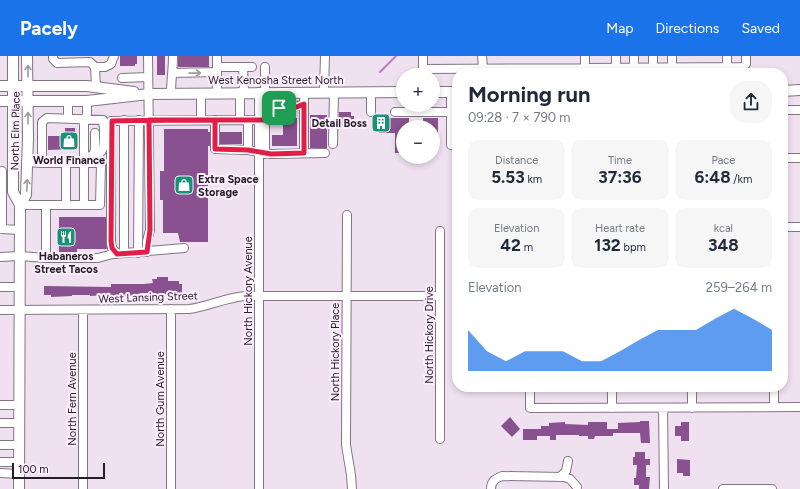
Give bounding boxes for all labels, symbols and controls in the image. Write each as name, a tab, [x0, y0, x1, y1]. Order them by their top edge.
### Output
text: Pacely	[20, 17, 78, 40]
text: Map	[606, 20, 634, 37]
text: Directions	[656, 20, 719, 37]
text: Saved	[741, 20, 780, 37]
one-way arrow	[24, 65, 32, 78]
map controls	[396, 68, 440, 164]
button: +	[396, 68, 440, 112]
one-way arrow	[188, 69, 201, 76]
street label: West Kenosha Street North	[208, 74, 344, 87]
text: Morning run	[468, 81, 591, 108]
button: share	[730, 81, 772, 123]
street label: North Elm Place	[8, 91, 23, 171]
pin	[262, 91, 296, 125]
icon: arrive	[268, 97, 290, 119]
text: 09:28 · 7 × 790 m	[468, 110, 570, 125]
one-way arrow	[24, 112, 32, 125]
building icon: Detail Boss	[370, 112, 392, 134]
place label: Detail Boss	[311, 117, 367, 130]
button: −	[396, 120, 440, 164]
shop icon: World Finance	[58, 130, 80, 152]
place label: World Finance	[33, 154, 105, 167]
text: Distance	[495, 154, 538, 167]
text: Time	[608, 154, 632, 167]
text: Pace	[711, 154, 735, 167]
text: 5.53	[491, 167, 525, 187]
text: 37:36	[598, 167, 642, 187]
text: 6:48	[694, 167, 731, 187]
place label: Extra Space Storage	[198, 173, 259, 199]
text: km	[525, 173, 542, 186]
text: /km	[731, 173, 752, 186]
shop icon: Extra Space Storage	[173, 174, 195, 196]
one-way arrow	[23, 179, 30, 192]
text: Elevation	[494, 222, 539, 235]
text: Heart rate	[595, 222, 645, 235]
text: kcal	[714, 222, 733, 235]
restaurant icon: Habaneros Street Tacos	[55, 226, 77, 248]
text: 42	[500, 235, 521, 255]
text: 132	[594, 235, 621, 255]
text: 348	[708, 235, 739, 255]
street label: North Hickory Avenue	[242, 236, 255, 346]
text: m	[521, 241, 533, 254]
text: bpm	[621, 241, 646, 254]
place label: Habaneros Street Tacos	[34, 250, 98, 276]
text: Elevation	[468, 280, 521, 295]
text: 259–264 m	[706, 280, 772, 295]
street label: North Hickory Drive	[423, 286, 436, 384]
street label: West Lansing Street	[98, 289, 198, 306]
street label: North Hickory Place	[329, 303, 342, 401]
street label: North Gum Avenue	[154, 351, 167, 447]
street label: North Fern Avenue	[66, 352, 79, 446]
scale bar	[12, 461, 105, 480]
text: 100 m	[18, 463, 49, 476]

